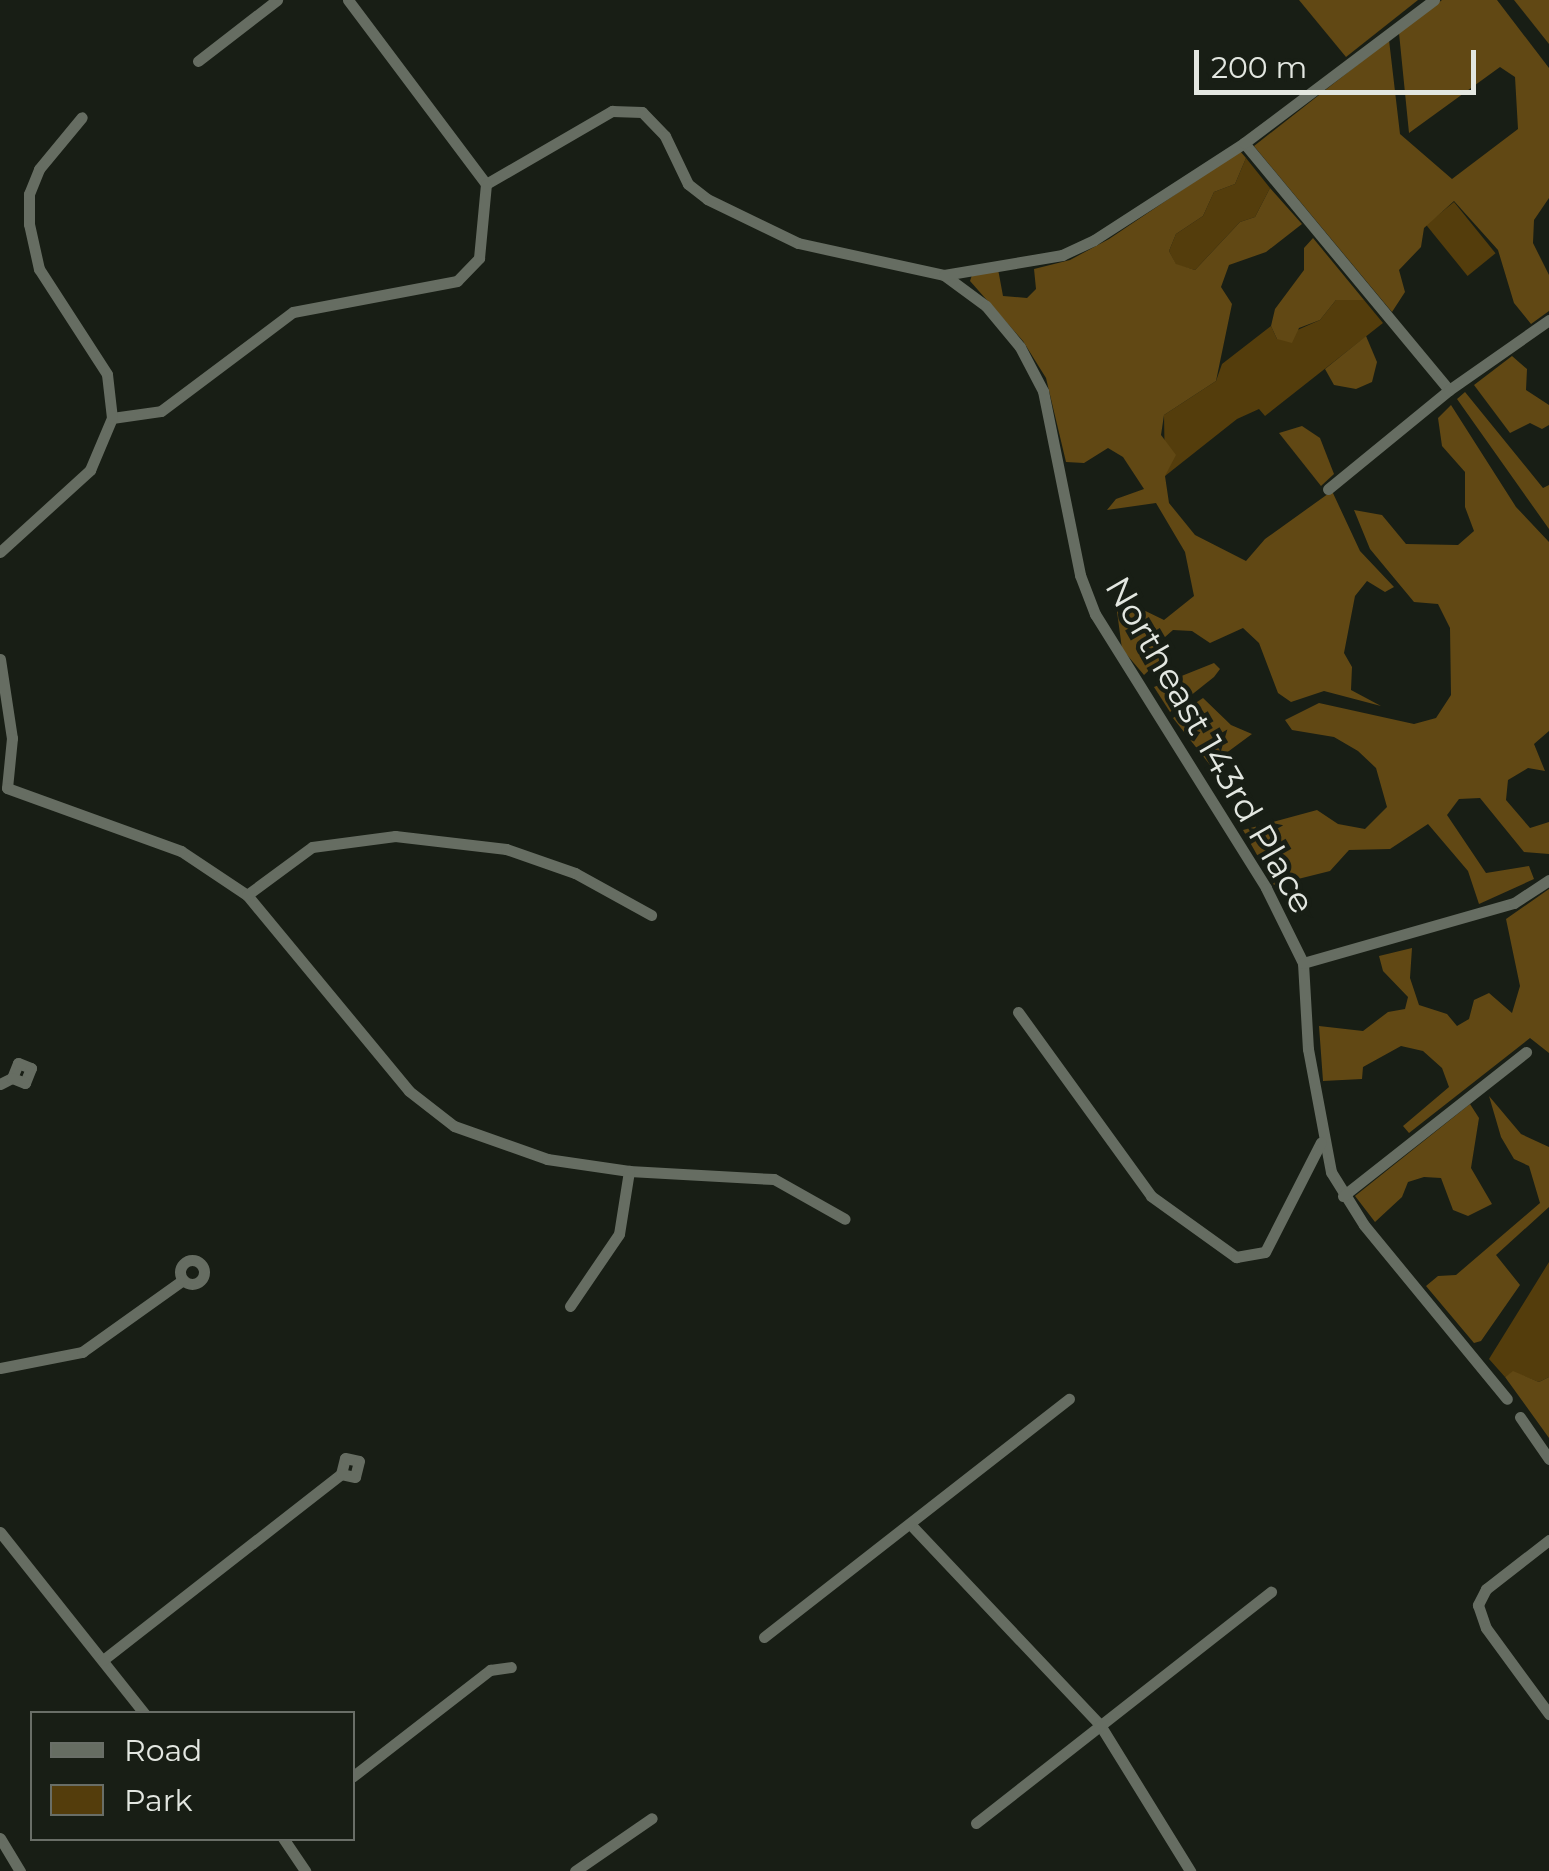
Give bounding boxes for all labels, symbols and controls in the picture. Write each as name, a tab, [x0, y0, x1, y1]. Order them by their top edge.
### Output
scale bar	[1199, 30, 1482, 92]
text: 200 m	[1211, 49, 1307, 86]
street label: Northeast 143rd Place	[1096, 569, 1324, 921]
legend	[30, 1711, 355, 1841]
text: Road	[124, 1732, 202, 1769]
text: Park	[124, 1782, 193, 1819]

